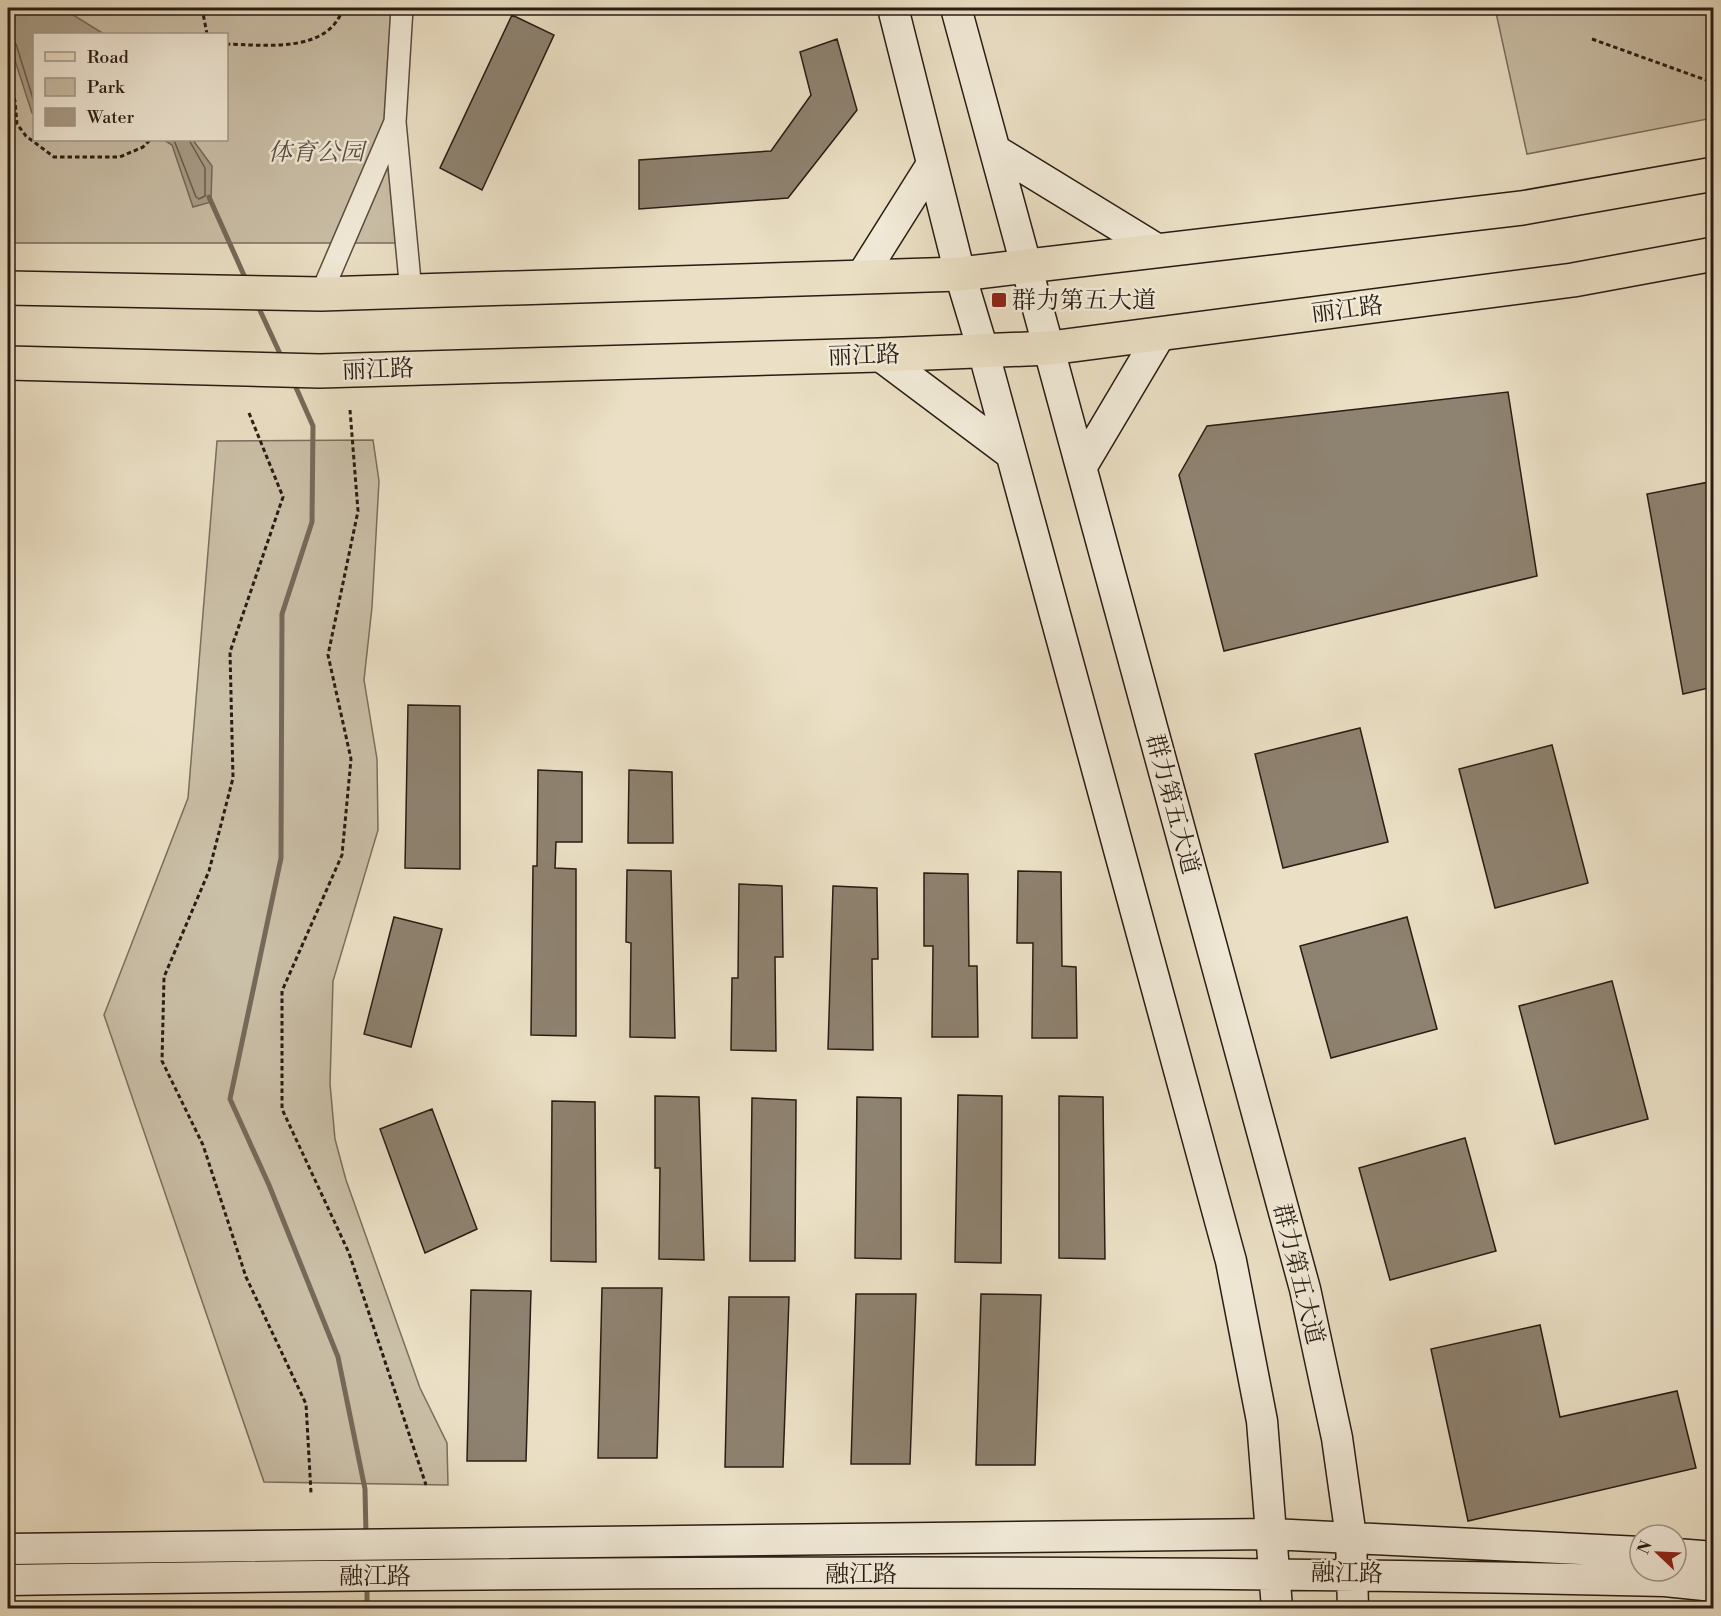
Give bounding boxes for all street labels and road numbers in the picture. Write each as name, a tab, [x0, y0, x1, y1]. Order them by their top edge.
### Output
street label: 丽江路	[1310, 291, 1385, 329]
street label: 丽江路	[828, 340, 901, 372]
street label: 丽江路	[342, 354, 415, 386]
street label: 群力第五大道	[1139, 731, 1205, 878]
street label: 群力第五大道	[1266, 1201, 1330, 1348]
street label: 融江路	[1311, 1558, 1383, 1590]
street label: 融江路	[825, 1560, 897, 1590]
street label: 融江路	[339, 1562, 411, 1592]

